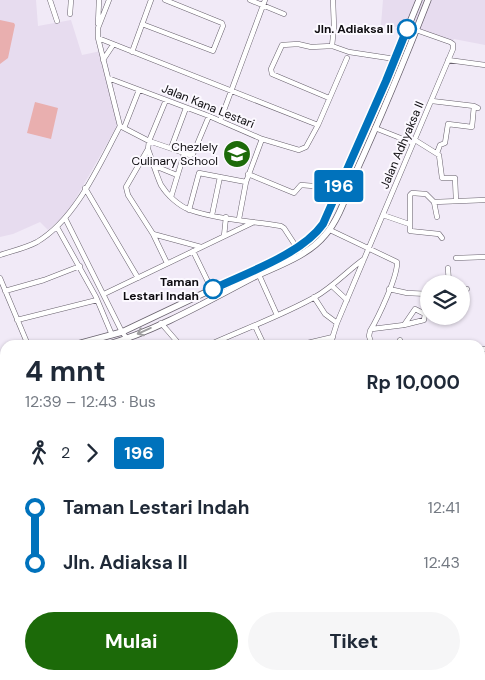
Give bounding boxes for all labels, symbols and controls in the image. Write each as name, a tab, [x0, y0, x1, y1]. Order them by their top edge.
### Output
marker: Jln. Adiaksa II	[397, 19, 417, 39]
place label: Jln. Adiaksa II	[314, 21, 393, 37]
street label: Jalan Kana Lestari	[159, 80, 257, 132]
street label: Jalan Adhyaksa II	[376, 99, 428, 191]
place label: Chezlely Culinary School	[132, 139, 218, 169]
school or university icon: Chezlely Culinary School	[222, 139, 252, 169]
line badge: 196	[310, 170, 368, 202]
text: 196	[324, 174, 354, 198]
place label: Taman Lestari Indah	[123, 274, 199, 304]
map controls	[420, 275, 470, 325]
button: layers	[420, 275, 470, 325]
marker: Taman Lestari Indah	[203, 279, 223, 299]
one-way arrow	[137, 327, 152, 336]
text: 4 mnt	[25, 353, 106, 390]
text: Rp 10,000	[367, 370, 460, 395]
text: 12:39 – 12:43 · Bus	[25, 391, 156, 412]
icon: walk	[25, 439, 53, 467]
icon: forward	[78, 439, 106, 467]
text: 196	[124, 441, 154, 465]
text: 2	[61, 442, 70, 463]
text: Taman Lestari Indah	[63, 495, 249, 520]
text: 12:41	[428, 497, 460, 518]
text: Jln. Adiaksa II	[63, 550, 188, 575]
text: 12:43	[423, 552, 460, 573]
button: Mulai	[25, 612, 238, 670]
button: Tiket	[248, 612, 460, 670]

